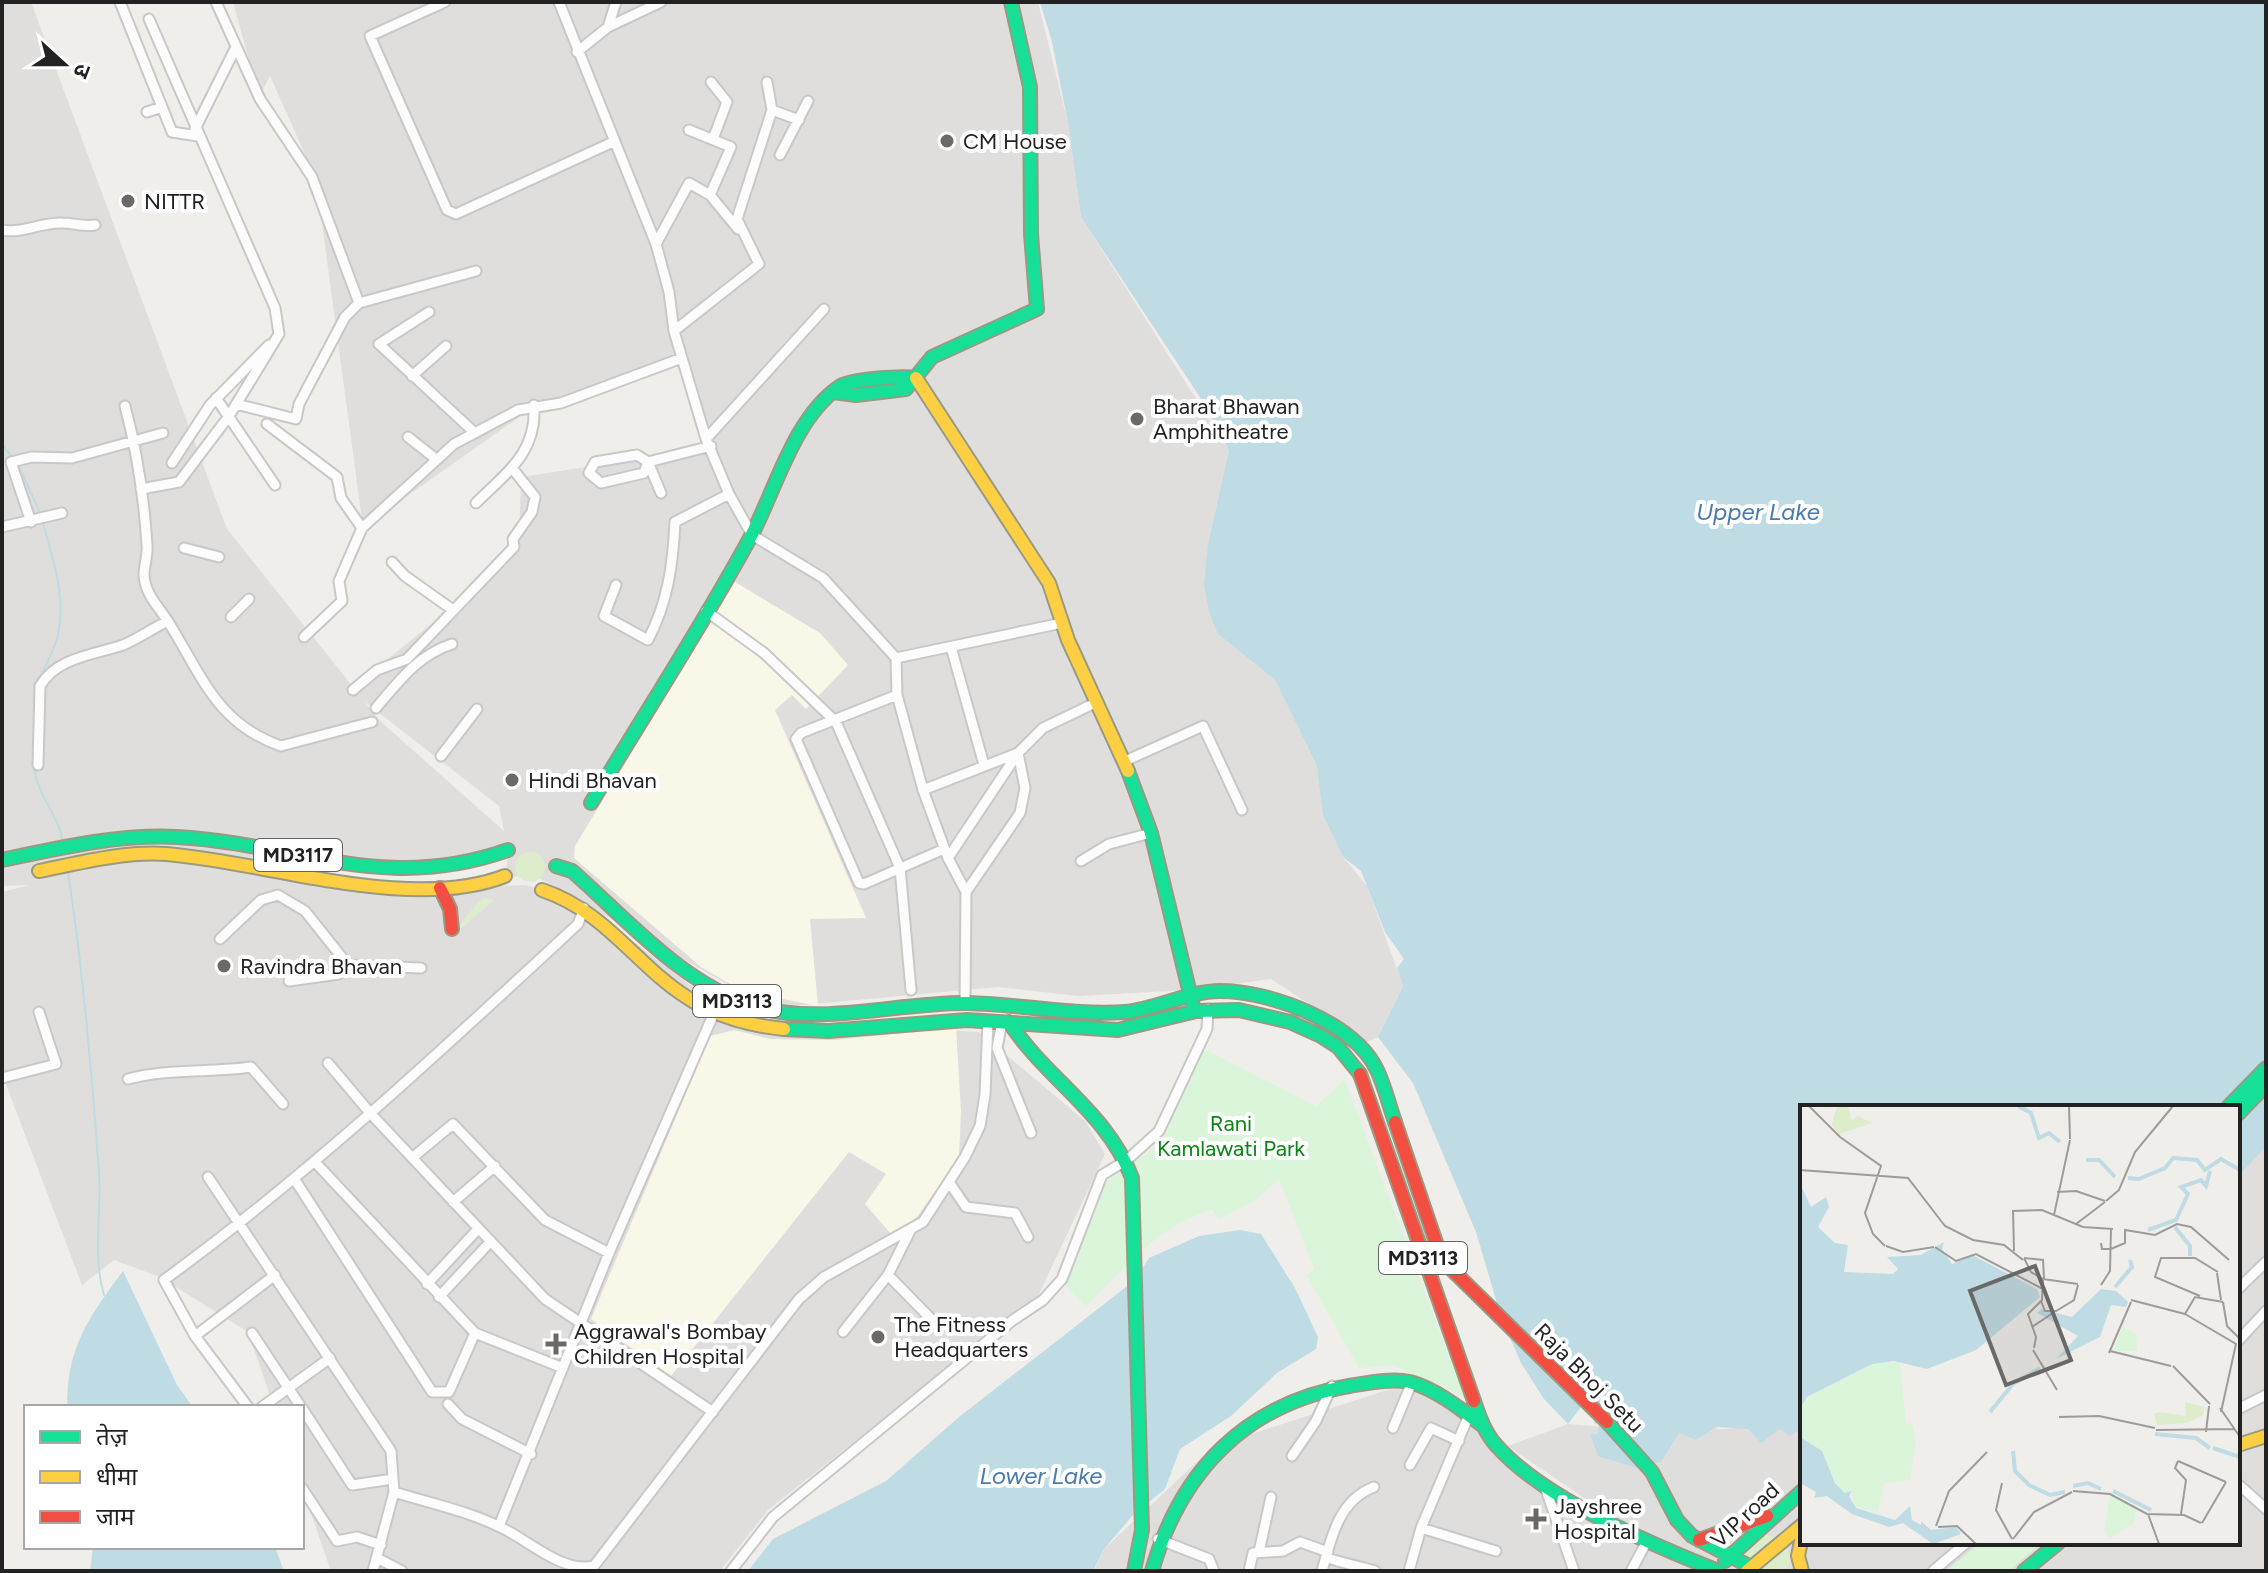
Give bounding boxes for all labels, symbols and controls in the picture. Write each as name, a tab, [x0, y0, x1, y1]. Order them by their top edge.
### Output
north arrow	[24, 24, 104, 104]
text: उ	[67, 60, 97, 83]
place label: CM House	[963, 128, 1067, 155]
marker: CM House	[938, 132, 956, 150]
place label: NITTR	[144, 188, 205, 215]
marker: NITTR	[119, 192, 137, 210]
place label: Bharat Bhawan Amphitheatre	[1153, 393, 1300, 445]
marker: Bharat Bhawan Amphitheatre	[1128, 410, 1146, 428]
water label: Upper Lake	[1696, 497, 1820, 526]
place label: Hindi Bhavan	[528, 767, 657, 794]
marker: Hindi Bhavan	[503, 771, 521, 789]
road number: MD3117	[254, 839, 342, 871]
place label: Ravindra Bhavan	[240, 953, 402, 980]
marker: Ravindra Bhavan	[215, 957, 233, 975]
road number: MD3113	[693, 985, 781, 1017]
inset map	[1800, 1105, 2240, 1545]
park label: Rani Kamlawati Park	[1157, 1110, 1305, 1162]
road number: MD3113	[1379, 1242, 1467, 1274]
place label: The Fitness Headquarters	[894, 1311, 1028, 1363]
place label: Aggrawal's Bombay Children Hospital	[574, 1318, 767, 1370]
street label: Raja Bhoj Setu	[1529, 1318, 1649, 1438]
marker: The Fitness Headquarters	[869, 1328, 887, 1346]
marker: Aggrawal's Bombay Children Hospital	[545, 1333, 567, 1355]
legend	[24, 1405, 304, 1549]
text: तेज़	[96, 1422, 129, 1451]
water label: Lower Lake	[980, 1461, 1102, 1490]
text: धीमा	[96, 1462, 138, 1491]
street label: VIP road	[1705, 1477, 1785, 1553]
place label: Jayshree Hospital	[1554, 1493, 1642, 1545]
text: जाम	[96, 1502, 135, 1531]
marker: Jayshree Hospital	[1525, 1508, 1547, 1530]

